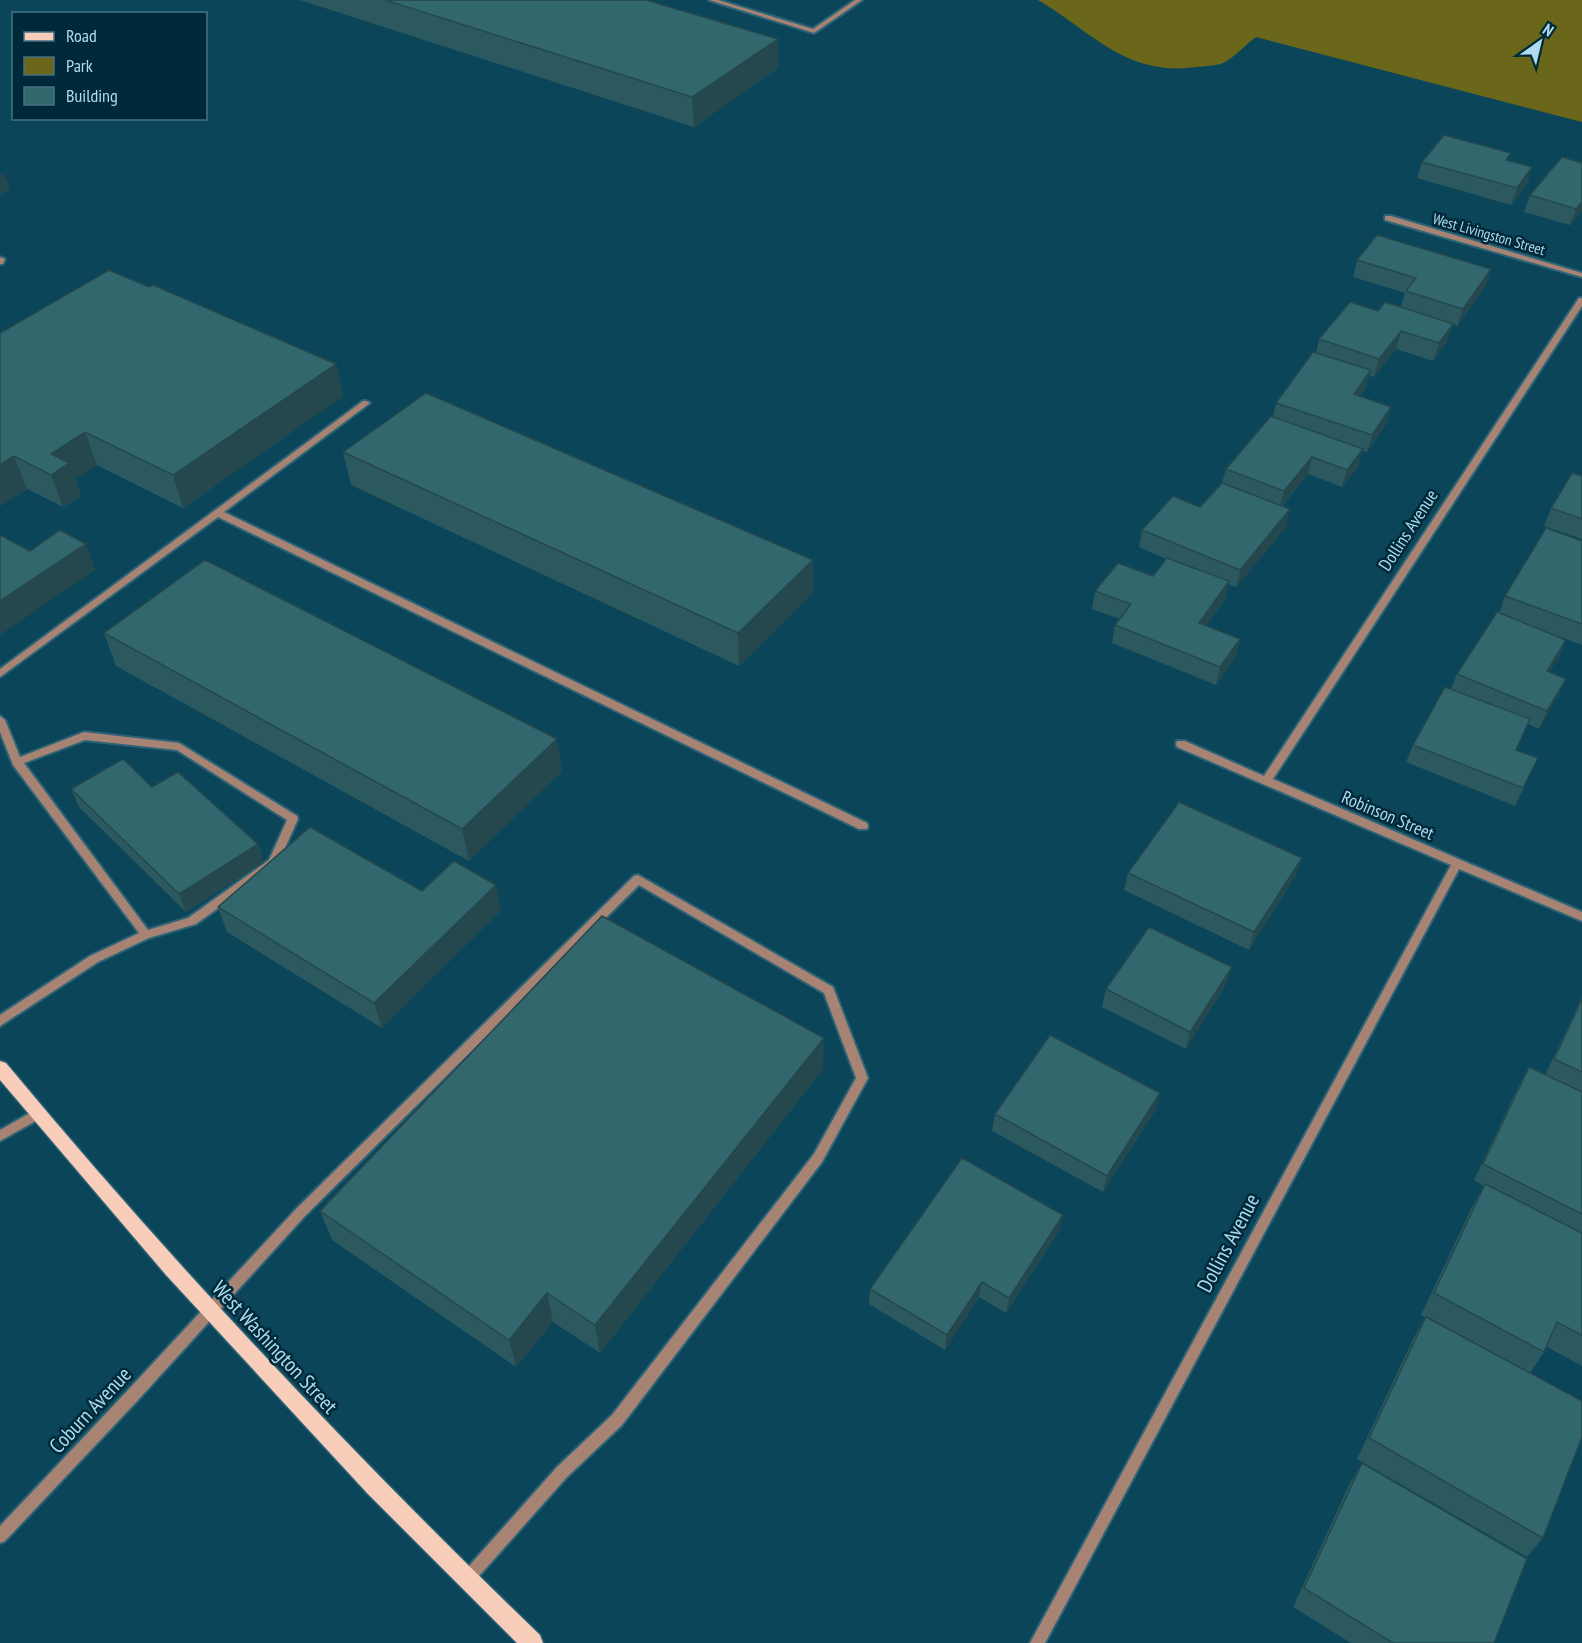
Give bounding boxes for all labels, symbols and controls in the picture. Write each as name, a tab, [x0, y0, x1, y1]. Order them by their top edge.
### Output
legend	[12, 12, 207, 120]
north arrow	[1510, 12, 1570, 72]
text: N	[1539, 19, 1558, 40]
text: Road	[66, 24, 97, 47]
text: Park	[66, 54, 93, 77]
text: Building	[66, 84, 118, 107]
street label: West Livingston Street	[1431, 209, 1547, 259]
street label: Dollins Avenue	[1373, 485, 1443, 575]
street label: Robinson Street	[1338, 785, 1438, 845]
street label: Dollins Avenue	[1191, 1189, 1265, 1297]
street label: West Washington Street	[207, 1275, 344, 1419]
street label: Coburn Avenue	[43, 1361, 137, 1459]

